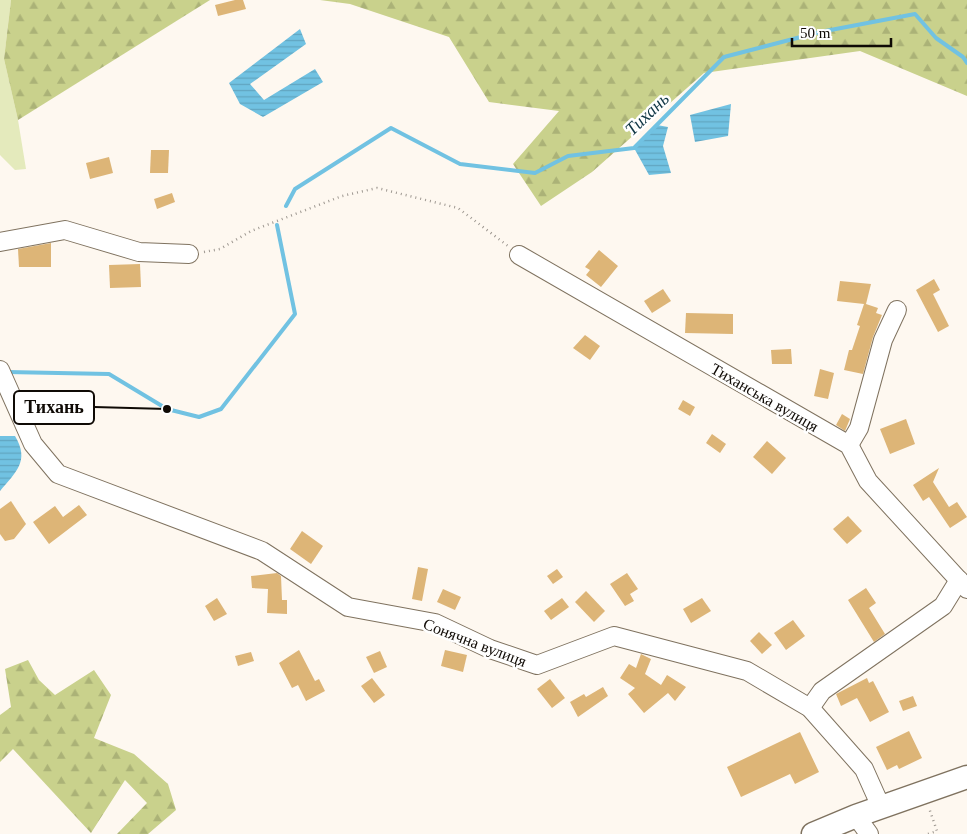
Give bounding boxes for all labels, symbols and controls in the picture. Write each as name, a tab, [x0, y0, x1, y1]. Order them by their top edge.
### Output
scale bar	[792, 15, 891, 47]
text: 50 m	[800, 25, 831, 41]
water label: Тихань	[621, 89, 673, 139]
street label: Тиханська вулиця	[708, 360, 822, 436]
callout: Тихань	[14, 391, 94, 424]
text: Тихань	[24, 397, 84, 417]
street label: Сонячна вулиця	[420, 615, 529, 671]

